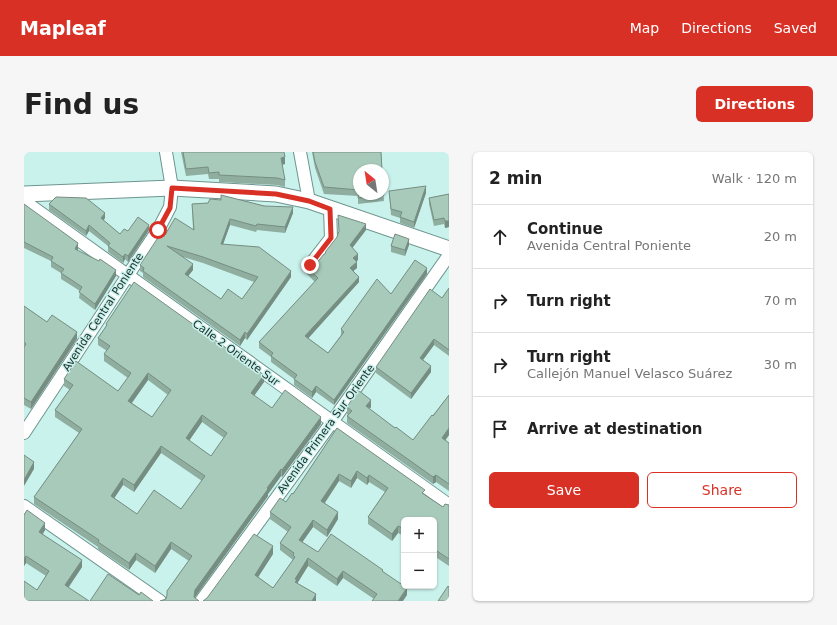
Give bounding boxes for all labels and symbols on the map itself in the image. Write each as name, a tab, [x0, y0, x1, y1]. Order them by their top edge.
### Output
north arrow	[353, 164, 389, 200]
route start	[149, 221, 167, 239]
street label: Avenida Central Poniente	[60, 250, 146, 374]
route end	[301, 256, 319, 274]
street label: Calle 2 Oriente Sur	[190, 317, 282, 389]
street label: Avenida Primera Sur Oriente	[275, 362, 377, 496]

